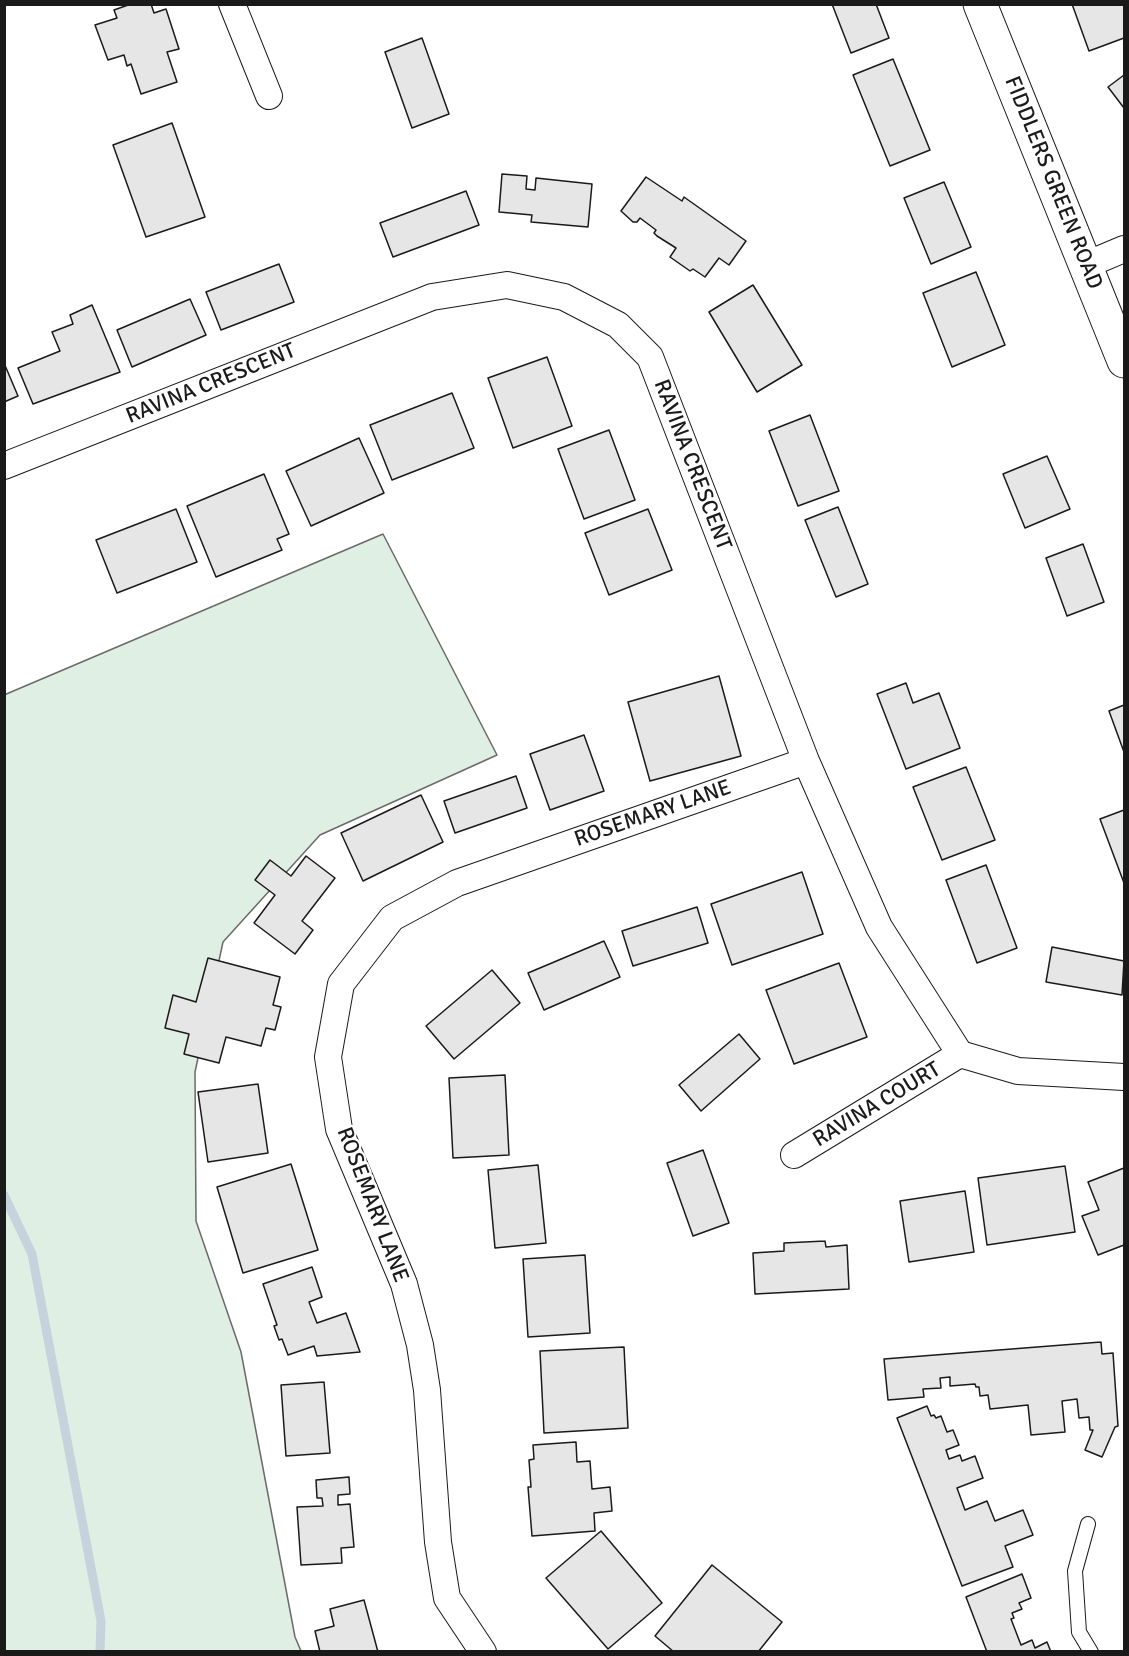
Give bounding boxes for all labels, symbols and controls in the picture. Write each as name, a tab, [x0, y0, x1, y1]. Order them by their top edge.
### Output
street label: FIDDLERS GREEN ROAD	[998, 73, 1108, 293]
street label: RAVINA CRESCENT	[122, 338, 300, 430]
street label: RAVINA CRESCENT	[647, 376, 737, 554]
street label: ROSEMARY LANE	[571, 775, 735, 853]
street label: RAVINA COURT	[809, 1057, 945, 1153]
street label: ROSEMARY LANE	[330, 1124, 414, 1286]

